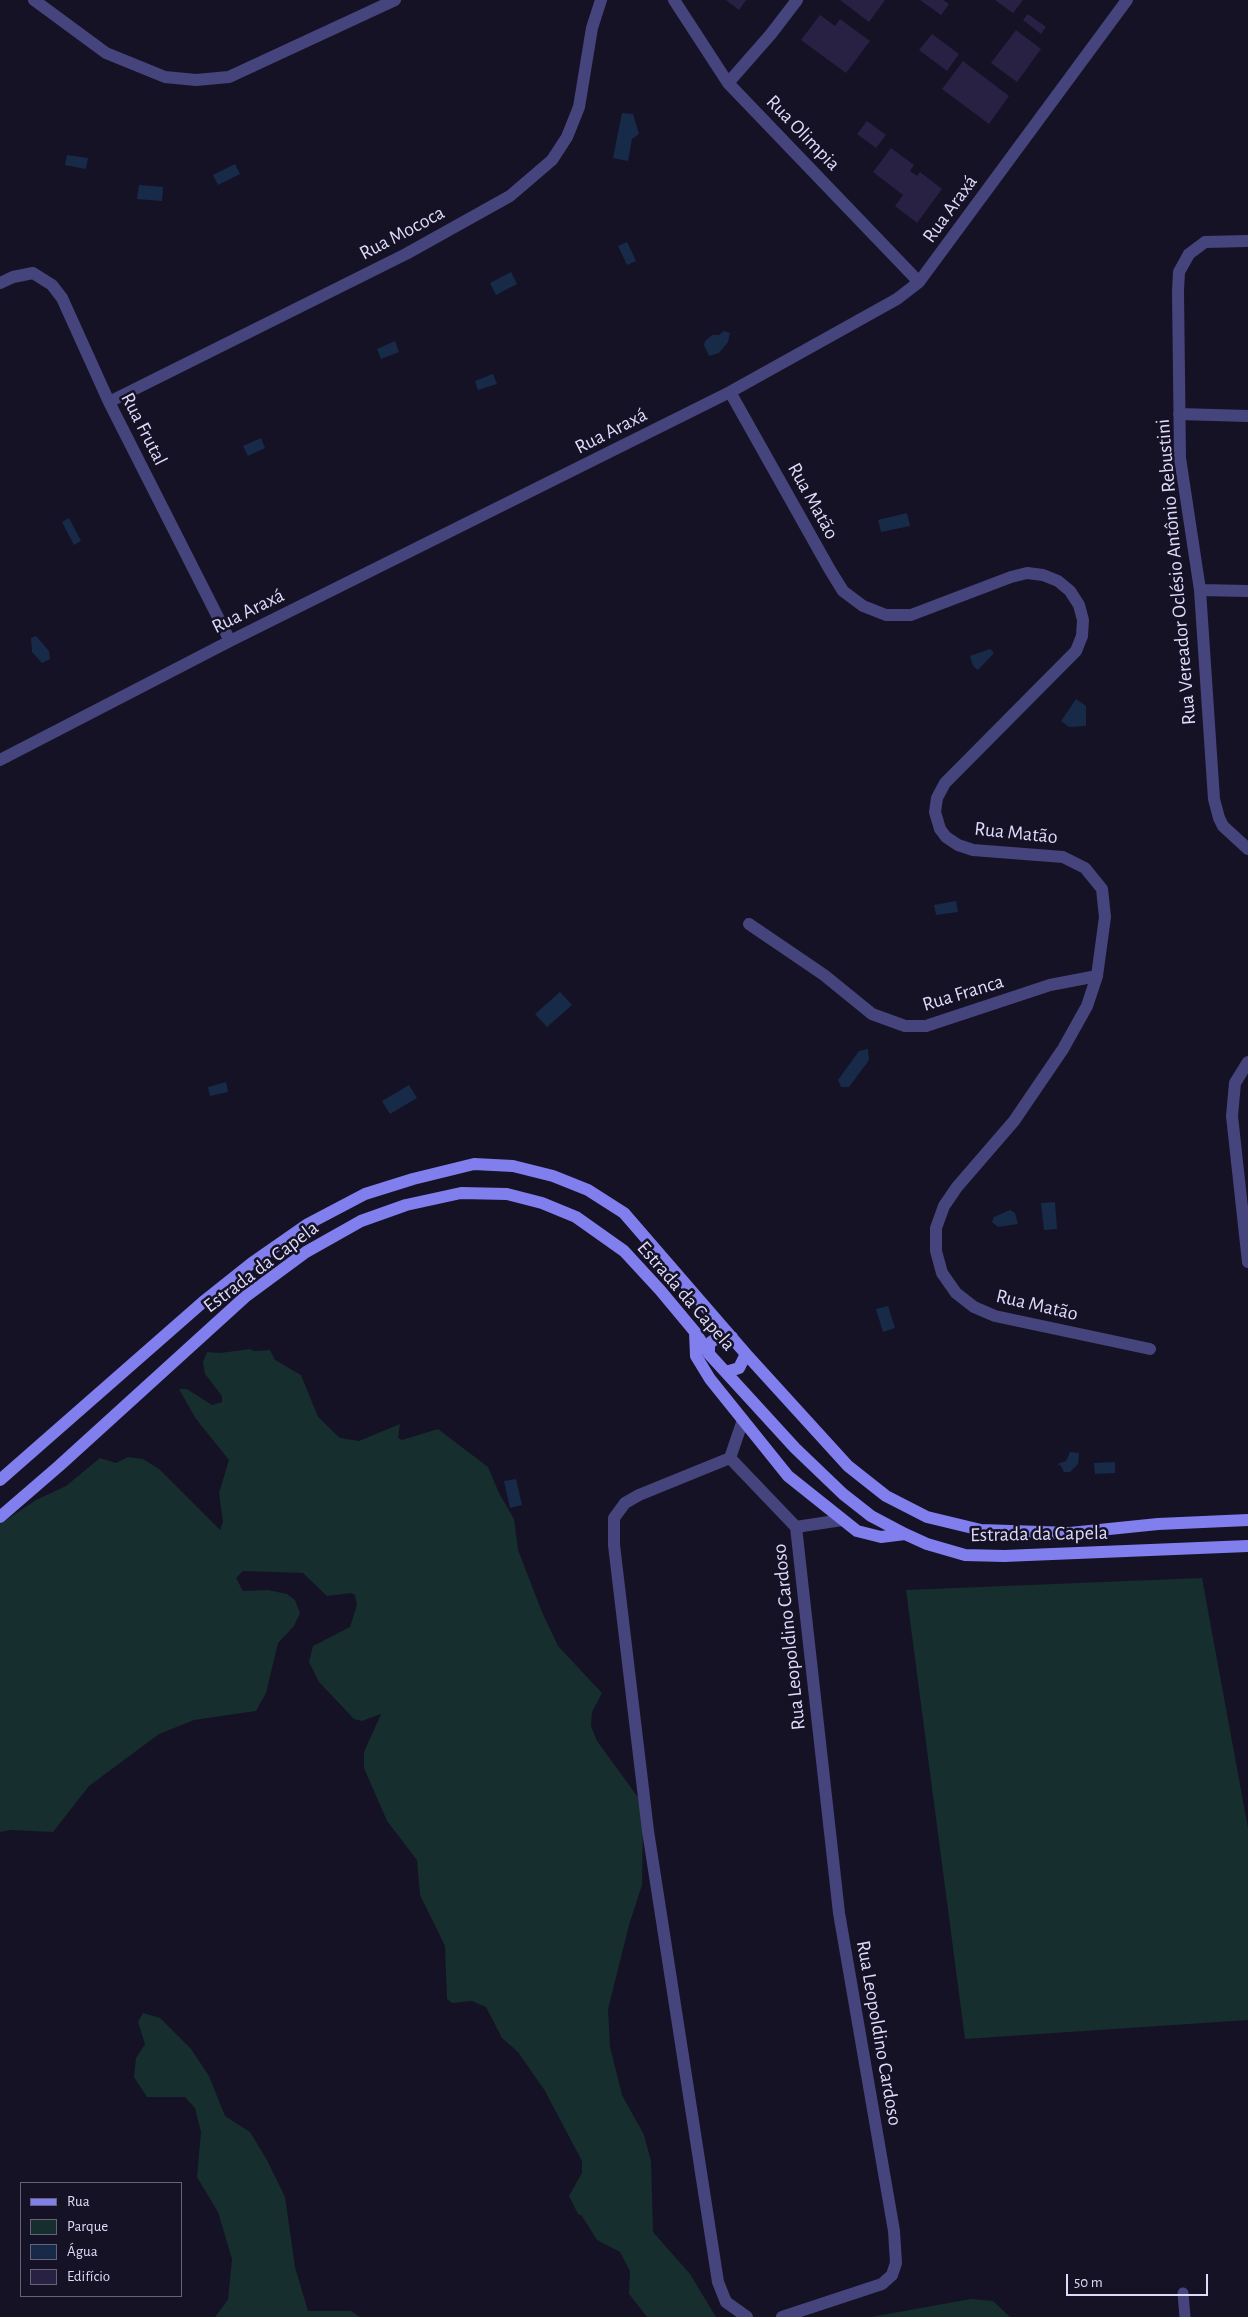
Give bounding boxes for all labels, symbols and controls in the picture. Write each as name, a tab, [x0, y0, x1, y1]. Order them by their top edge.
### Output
street label: Rua Olimpia	[761, 90, 845, 176]
street label: Rua Araxá	[917, 170, 983, 248]
street label: Rua Mococa	[355, 201, 449, 265]
street label: Rua Frutal	[115, 389, 173, 469]
street label: Rua Araxá	[571, 403, 651, 459]
street label: Rua Vereador Oclésio Antônio Rebustini	[1151, 418, 1201, 726]
street label: Rua Matão	[782, 459, 844, 543]
street label: Rua Araxá	[208, 583, 288, 639]
street label: Rua Matão	[973, 817, 1059, 849]
street label: Rua Franca	[919, 969, 1007, 1017]
street label: Estrada da Capela	[199, 1216, 323, 1318]
street label: Estrada da Capela	[632, 1236, 740, 1356]
street label: Rua Matão	[994, 1284, 1080, 1326]
street label: Estrada da Capela	[970, 1521, 1108, 1547]
street label: Rua Leopoldino Cardoso	[767, 1543, 811, 1731]
street label: Rua Leopoldino Cardoso	[851, 1939, 907, 2127]
legend	[20, 2182, 182, 2297]
text: Rua	[67, 2194, 90, 2209]
text: Parque	[67, 2219, 108, 2234]
text: Água	[67, 2244, 98, 2259]
scale bar	[1068, 2264, 1210, 2296]
text: Edifício	[67, 2269, 110, 2284]
text: 50 m	[1074, 2275, 1103, 2290]

